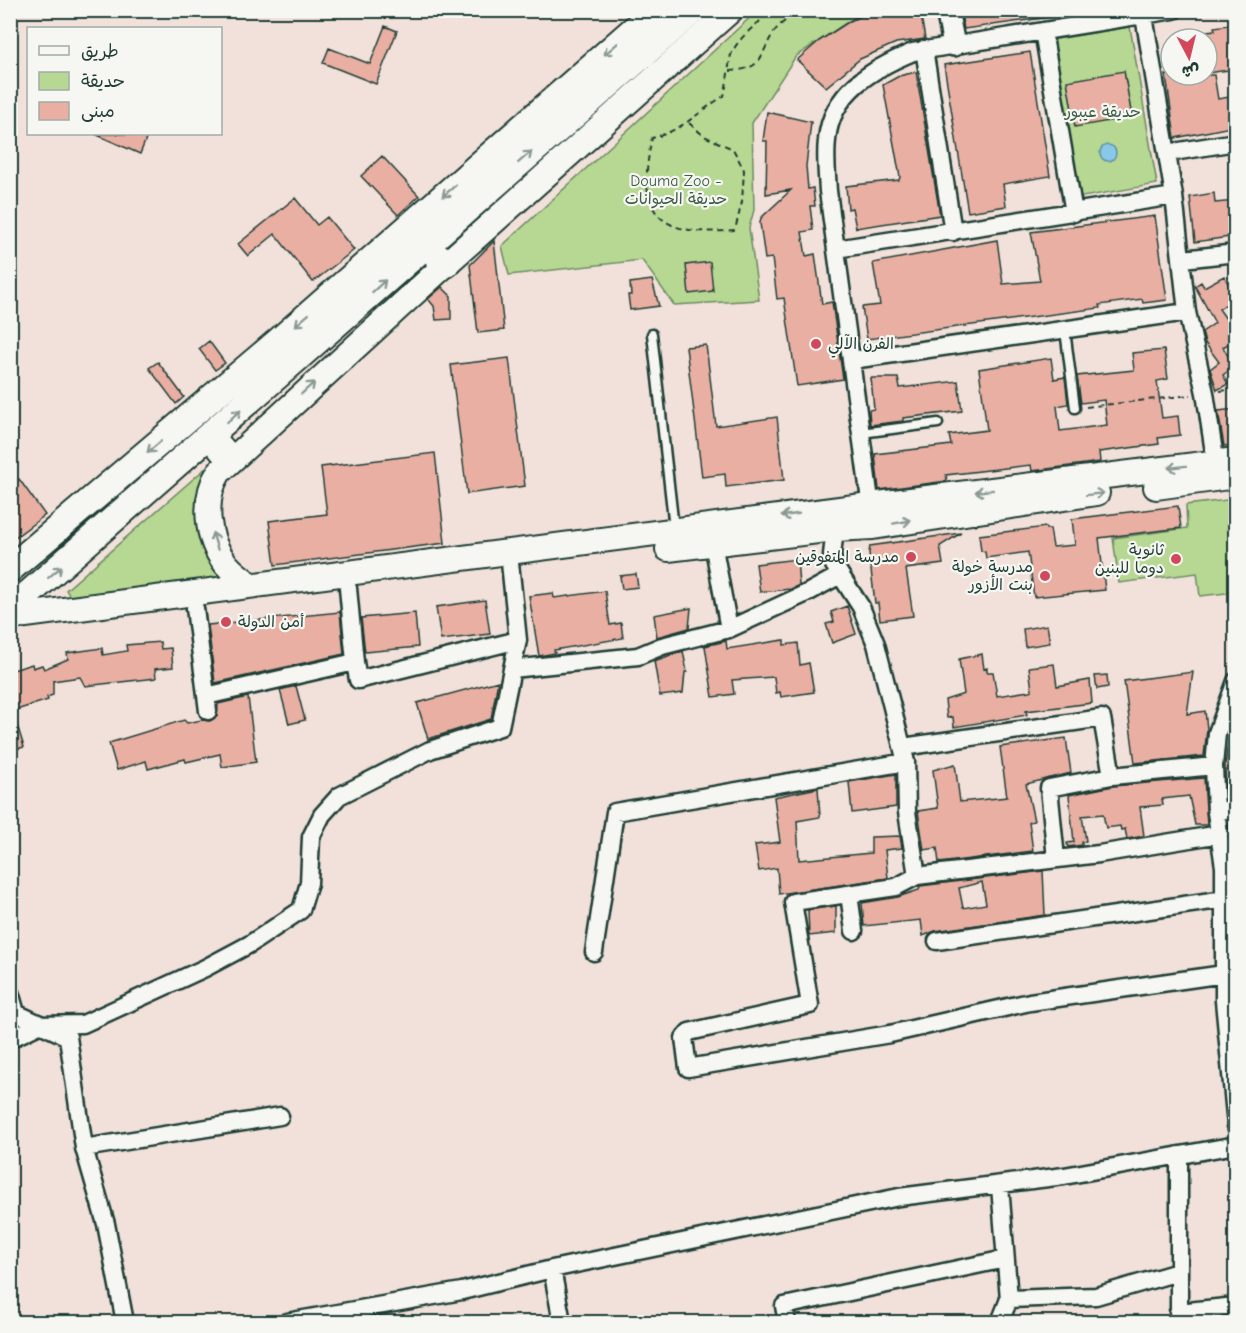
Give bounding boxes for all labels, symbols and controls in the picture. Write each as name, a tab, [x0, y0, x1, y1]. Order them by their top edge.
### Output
legend	[27, 27, 222, 135]
north arrow	[1159, 27, 1219, 87]
text: طريق	[81, 41, 119, 62]
one-way arrow	[604, 42, 619, 56]
text: ش	[1181, 61, 1201, 81]
text: حديقة	[81, 71, 125, 92]
text: مبنى	[81, 101, 115, 122]
park label: حديقة عيبور	[1063, 103, 1141, 122]
one-way arrow	[517, 150, 532, 164]
park label: Douma Zoo - حديقة الحيوانات	[625, 172, 727, 209]
one-way arrow	[442, 184, 457, 198]
one-way arrow	[371, 279, 386, 293]
one-way arrow	[295, 313, 310, 327]
place label: الفرن الآلي	[828, 334, 894, 358]
marker: الفرن الآلي	[809, 337, 823, 351]
one-way arrow	[301, 381, 316, 395]
one-way arrow	[226, 409, 241, 423]
one-way arrow	[146, 440, 162, 453]
one-way arrow	[1168, 462, 1188, 473]
one-way arrow	[974, 485, 994, 496]
one-way arrow	[1085, 488, 1105, 499]
one-way arrow	[781, 510, 801, 521]
one-way arrow	[892, 517, 912, 528]
one-way arrow	[209, 532, 220, 551]
place label: ثانوية دوما للبنين	[1095, 541, 1165, 577]
place label: مدرسة المتفوقين	[795, 548, 899, 567]
marker: مدرسة المتفوقين	[904, 550, 918, 564]
marker: ثانوية دوما للبنين	[1169, 552, 1183, 566]
place label: مدرسة خولة بنت الأزور	[952, 558, 1033, 594]
one-way arrow	[47, 565, 62, 579]
marker: مدرسة خولة بنت الأزور	[1038, 569, 1052, 583]
place label: أمن الدولة	[238, 613, 304, 631]
marker: أمن الدولة	[219, 615, 233, 629]

